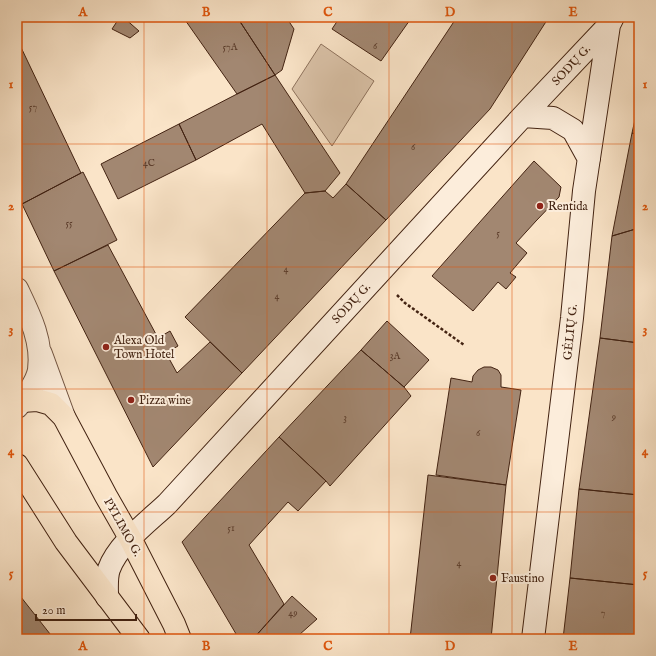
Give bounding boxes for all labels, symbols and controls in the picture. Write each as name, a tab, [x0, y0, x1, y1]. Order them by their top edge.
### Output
text: A	[78, 4, 89, 21]
text: B	[202, 4, 211, 21]
text: C	[323, 4, 333, 21]
text: D	[445, 4, 456, 21]
text: E	[568, 4, 578, 21]
house number: 6	[373, 40, 378, 53]
house number: 57A	[222, 41, 238, 54]
street label: SODŲ G.	[549, 42, 594, 89]
text: 1	[9, 76, 14, 93]
text: 1	[643, 76, 648, 93]
house number: 57	[29, 101, 37, 114]
house number: 6	[411, 141, 416, 154]
house number: 4C	[143, 157, 155, 170]
text: 2	[8, 198, 14, 215]
text: 2	[642, 198, 648, 215]
place label: Rentida	[548, 199, 589, 214]
marker: Rentida	[535, 201, 545, 211]
house number: 55	[65, 217, 73, 230]
house number: 5	[496, 227, 500, 240]
house number: 4	[284, 263, 289, 276]
street label: SODŲ G.	[329, 280, 374, 327]
house number: 4	[275, 290, 280, 303]
street label: GĖLIŲ G.	[559, 303, 581, 361]
text: 3	[9, 321, 14, 338]
text: 3	[643, 321, 648, 338]
place label: Alexa Old Town Hotel	[113, 333, 175, 362]
marker: Alexa Old Town Hotel	[101, 342, 111, 352]
house number: 3A	[390, 350, 400, 363]
place label: Pizza wine	[139, 393, 192, 408]
marker: Pizza wine	[126, 395, 136, 405]
house number: 9	[611, 411, 616, 424]
house number: 3	[343, 412, 347, 425]
house number: 6	[476, 427, 481, 440]
text: 4	[8, 443, 15, 460]
text: 4	[642, 443, 649, 460]
street label: PYLIMO G.	[100, 495, 145, 559]
house number: 51	[227, 522, 235, 535]
house number: 4	[457, 557, 462, 570]
text: 5	[9, 565, 14, 582]
text: 5	[643, 565, 648, 582]
place label: Faustino	[501, 571, 545, 586]
marker: Faustino	[488, 573, 498, 583]
scale bar	[36, 596, 136, 622]
text: 20 m	[42, 603, 65, 618]
house number: 49	[288, 607, 298, 620]
house number: 7	[601, 607, 606, 620]
text: A	[78, 638, 89, 655]
text: B	[202, 638, 211, 655]
text: C	[323, 638, 333, 655]
text: D	[445, 638, 456, 655]
text: E	[568, 638, 578, 655]

